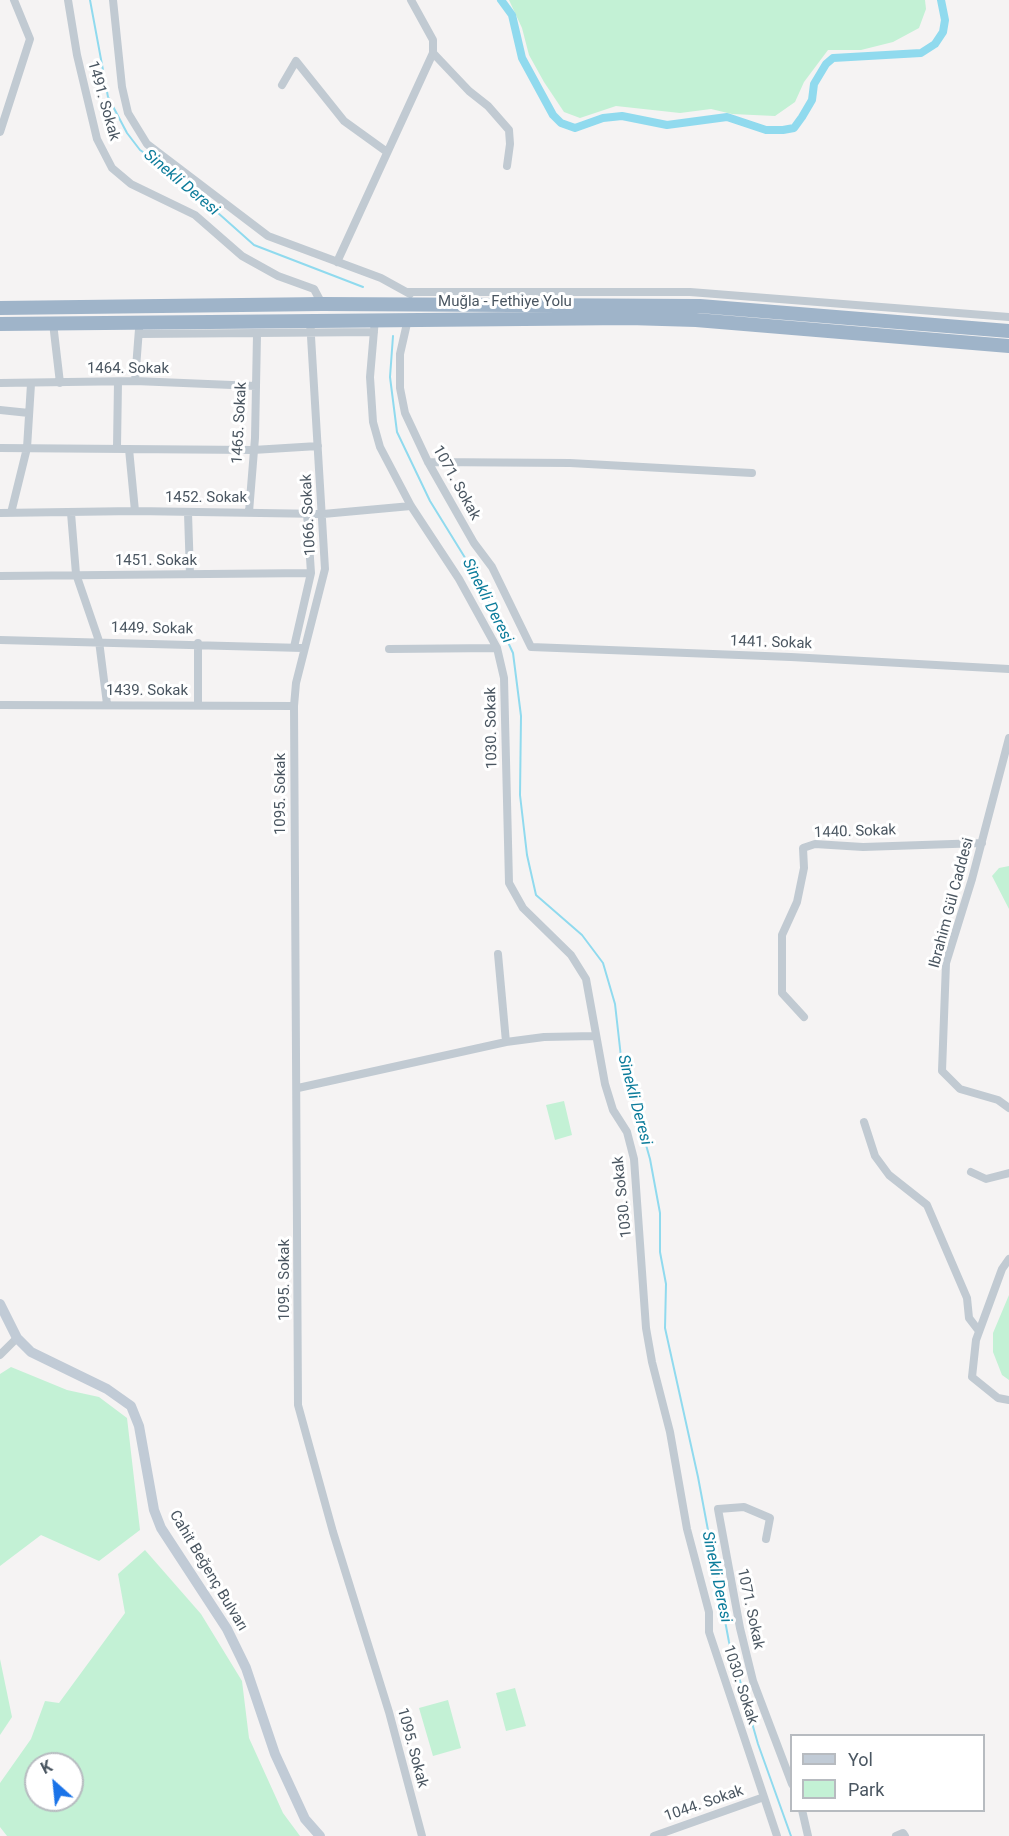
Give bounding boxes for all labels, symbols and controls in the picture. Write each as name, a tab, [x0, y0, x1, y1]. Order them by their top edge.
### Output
street label: 1491. Sokak	[83, 59, 123, 143]
water label: Sinekli Deresi	[139, 146, 223, 220]
street label: Muğla - Fethiye Yolu	[438, 293, 572, 311]
street label: 1464. Sokak	[87, 360, 169, 378]
street label: 1465. Sokak	[229, 381, 251, 465]
street label: 1071. Sokak	[428, 443, 484, 523]
street label: 1066. Sokak	[298, 473, 320, 557]
street label: 1452. Sokak	[165, 489, 247, 507]
street label: 1451. Sokak	[115, 552, 197, 570]
water label: Sinekli Deresi	[457, 555, 517, 647]
street label: 1449. Sokak	[111, 619, 193, 639]
street label: 1441. Sokak	[730, 633, 812, 653]
street label: 1439. Sokak	[106, 682, 188, 700]
street label: 1030. Sokak	[482, 687, 502, 769]
street label: 1095. Sokak	[272, 753, 290, 835]
street label: 1440. Sokak	[814, 822, 896, 842]
street label: Ibrahim Gül Caddesi	[926, 836, 978, 970]
water label: Sinekli Deresi	[613, 1053, 655, 1147]
street label: 1030. Sokak	[610, 1155, 636, 1239]
street label: 1095. Sokak	[276, 1239, 294, 1321]
street label: Cahit Beğenç Bulvarı	[165, 1507, 251, 1635]
water label: Sinekli Deresi	[697, 1530, 735, 1624]
street label: 1071. Sokak	[733, 1567, 767, 1651]
street label: 1030. Sokak	[719, 1643, 761, 1727]
street label: 1095. Sokak	[393, 1706, 431, 1790]
legend	[790, 1734, 985, 1812]
text: Yol	[848, 1749, 873, 1770]
north arrow	[24, 1752, 84, 1812]
text: K	[38, 1757, 55, 1778]
text: Park	[848, 1779, 884, 1800]
street label: 1044. Sokak	[662, 1782, 746, 1826]

